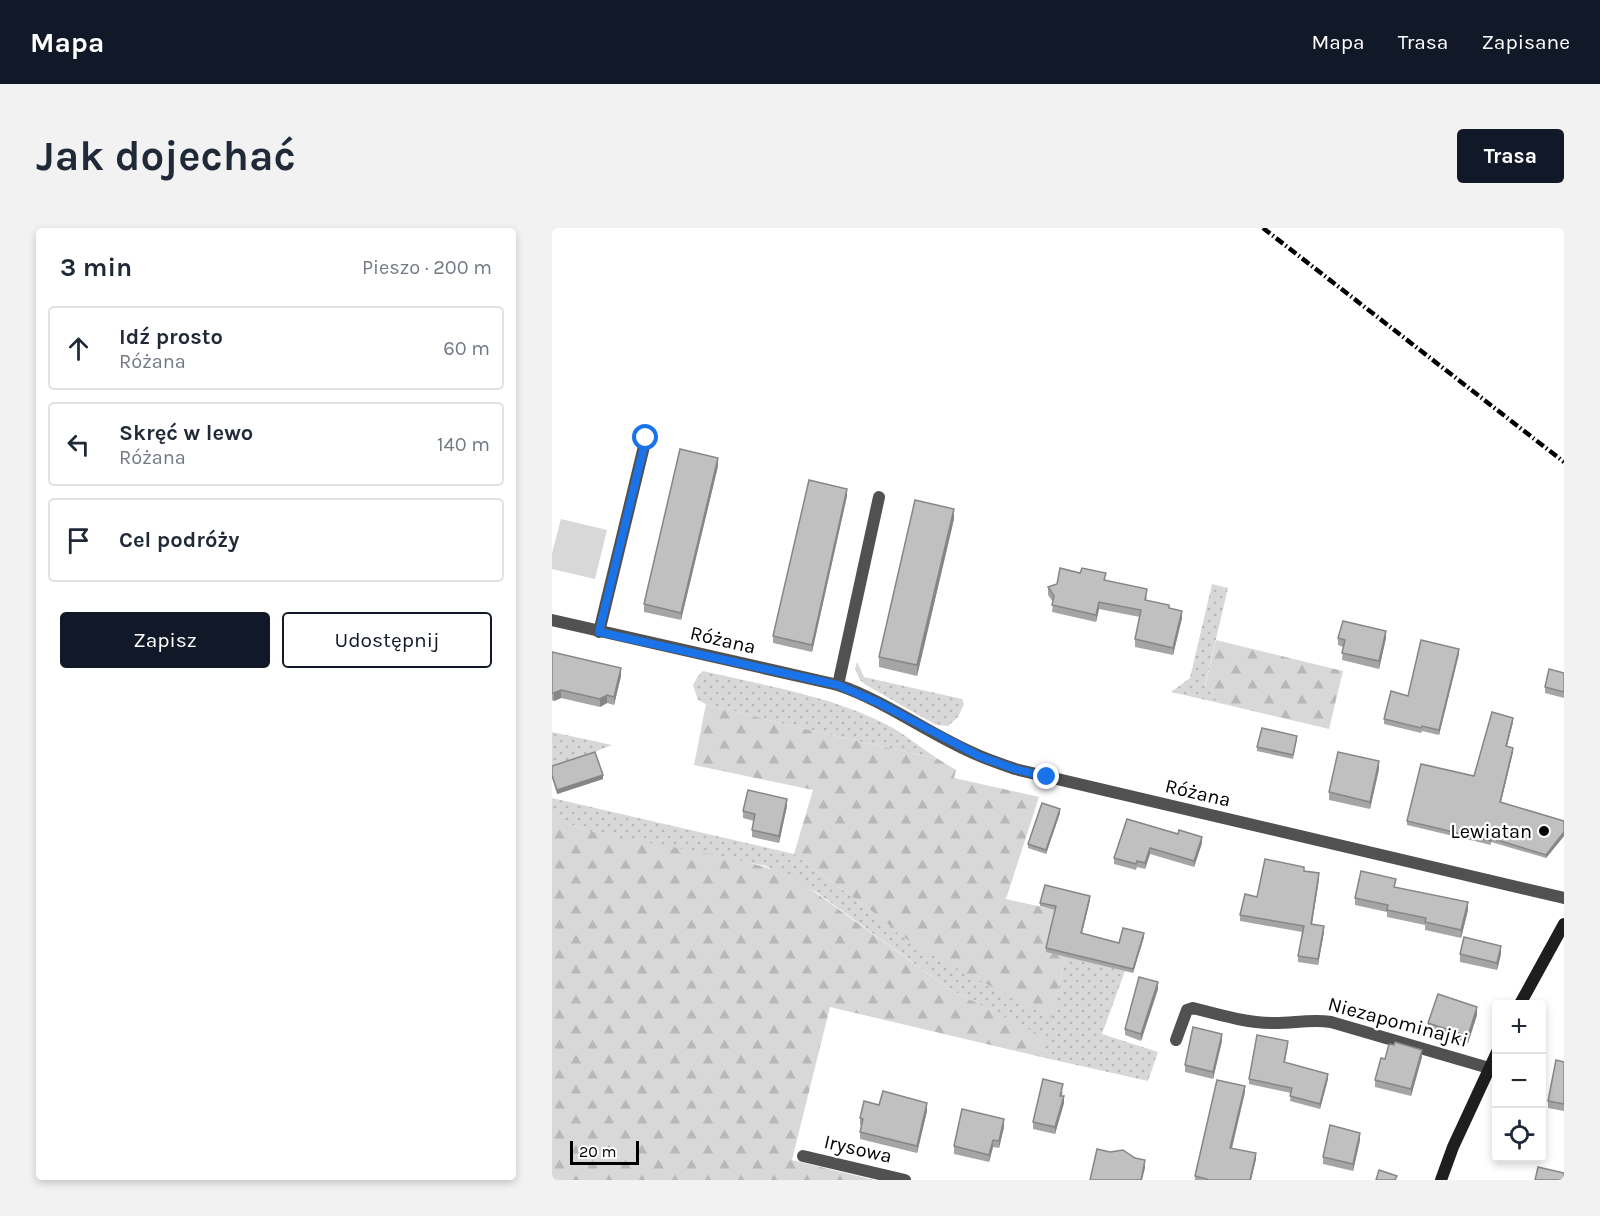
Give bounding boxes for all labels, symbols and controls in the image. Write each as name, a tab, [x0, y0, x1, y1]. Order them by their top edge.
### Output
text: Mapa	[30, 26, 104, 59]
text: Mapa	[1312, 30, 1365, 54]
text: Trasa	[1398, 30, 1448, 54]
text: Zapisane	[1481, 30, 1570, 54]
button: Trasa	[1457, 129, 1564, 183]
text: Jak dojechać	[36, 131, 296, 181]
text: 3 min	[60, 252, 132, 283]
text: Pieszo · 200 m	[362, 256, 492, 279]
text: Idź prosto	[119, 324, 223, 350]
icon: ahead	[62, 332, 95, 365]
text: 60 m	[443, 337, 490, 360]
text: Różana	[119, 350, 186, 373]
text: Skręć w lewo	[119, 420, 253, 446]
route start	[632, 424, 658, 450]
icon: left	[62, 428, 95, 461]
text: 140 m	[437, 433, 490, 456]
text: Różana	[119, 446, 186, 469]
icon: arrive	[62, 524, 95, 557]
text: Cel podróży	[119, 527, 239, 553]
button: Zapisz	[60, 612, 270, 668]
button: Udostępnij	[282, 612, 492, 668]
street label: Różana	[688, 621, 758, 659]
route end	[1033, 763, 1059, 789]
street label: Różana	[1163, 774, 1233, 812]
place label: Lewiatan	[1450, 820, 1532, 843]
marker: Lewiatan	[1537, 824, 1551, 838]
street label: Niezapominajki	[1325, 992, 1471, 1052]
map controls	[1492, 1000, 1546, 1162]
button: +	[1492, 1000, 1546, 1054]
button: −	[1492, 1054, 1546, 1108]
button: locate	[1492, 1108, 1546, 1162]
street label: Irysowa	[822, 1130, 894, 1168]
scale bar	[570, 1138, 639, 1166]
text: 20 m	[579, 1142, 617, 1161]

